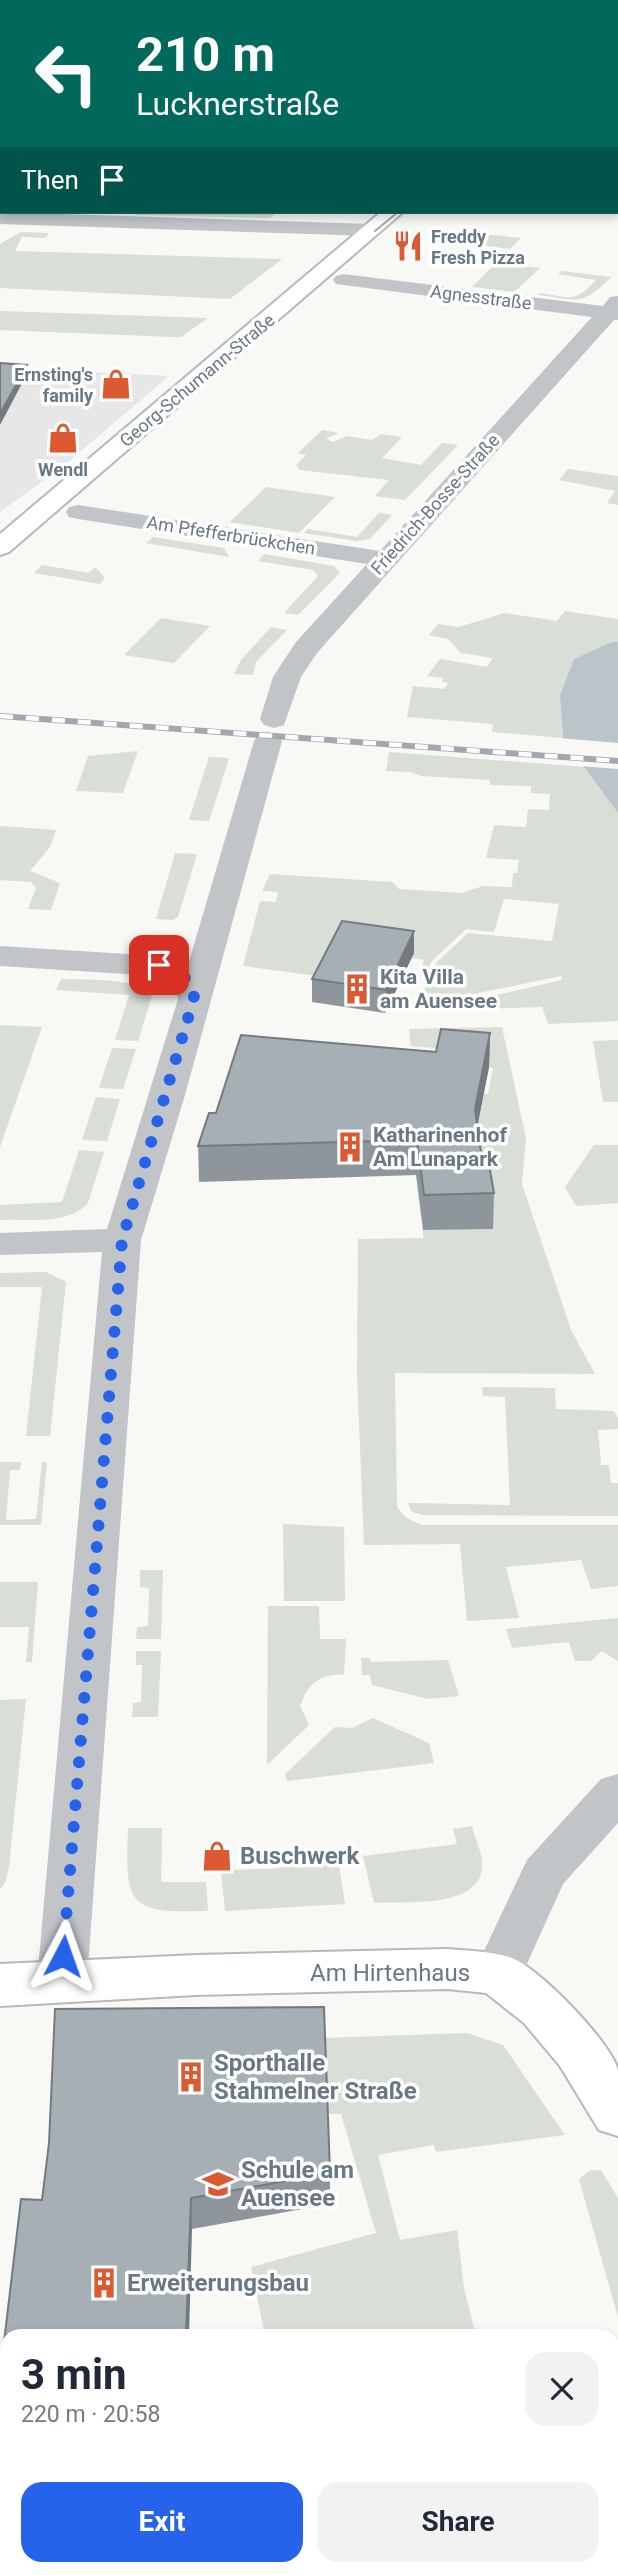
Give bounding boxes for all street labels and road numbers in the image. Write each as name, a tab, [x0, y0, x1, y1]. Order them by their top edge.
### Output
street label: Agnesstraße	[429, 280, 533, 314]
street label: Georg-Schumann-Straße	[115, 309, 279, 451]
street label: Friedrich-Bosse-Straße	[366, 429, 504, 579]
street label: Am Pfefferbrückchen	[145, 511, 317, 559]
street label: Am Hirtenhaus	[310, 1959, 470, 1987]

